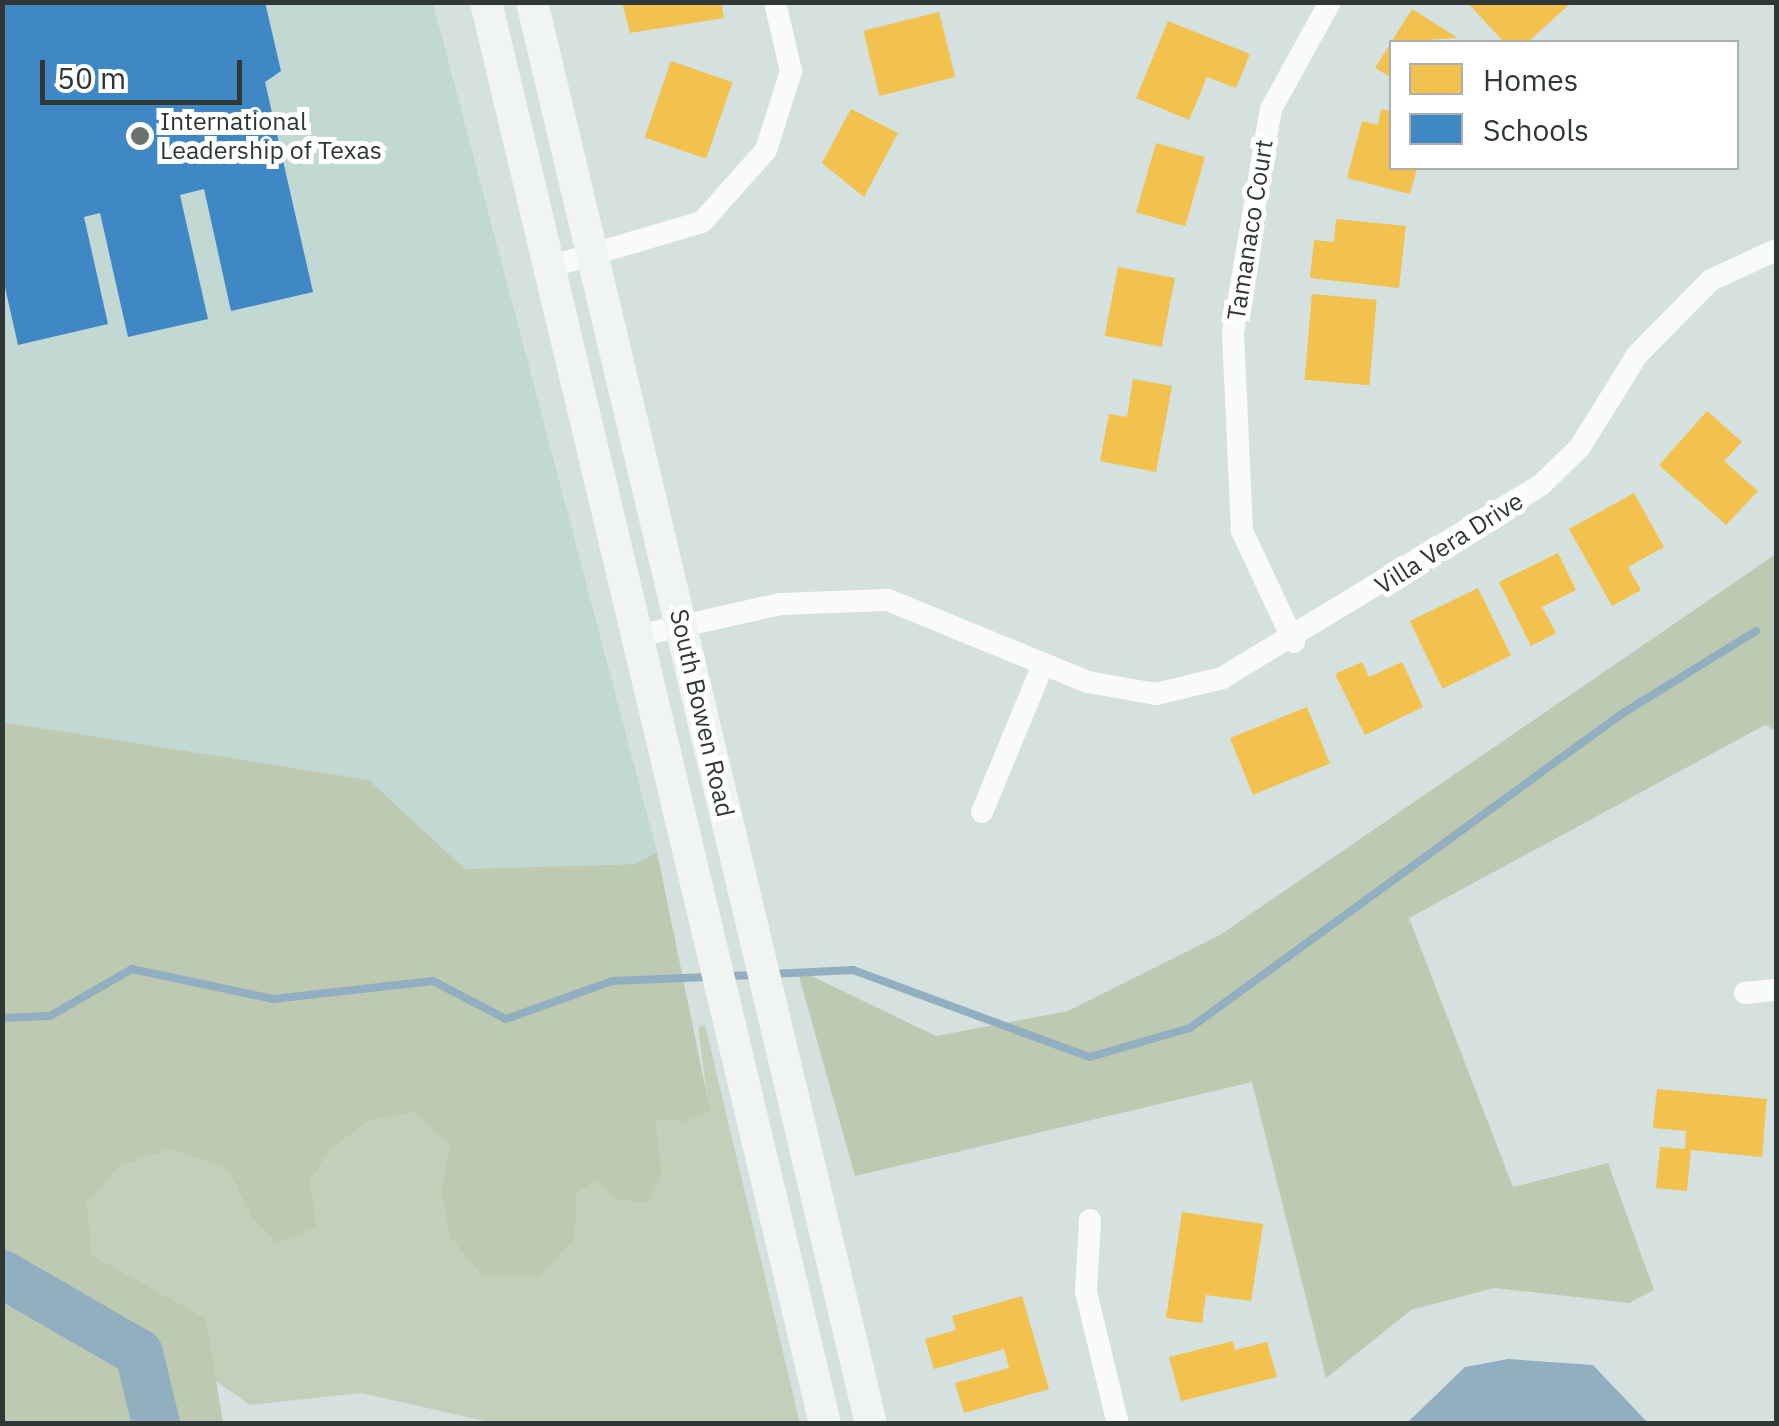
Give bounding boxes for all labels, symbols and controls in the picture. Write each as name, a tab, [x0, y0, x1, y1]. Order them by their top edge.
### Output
scale bar	[45, 40, 248, 102]
legend	[1389, 40, 1739, 170]
text: 50 m	[57, 58, 126, 97]
text: Homes	[1483, 60, 1578, 99]
place label: International Leadership of Texas	[160, 107, 382, 166]
text: Schools	[1483, 110, 1589, 149]
marker: International Leadership of Texas	[129, 125, 151, 147]
street label: Tamanaco Court	[1221, 137, 1279, 323]
street label: Villa Vera Drive	[1369, 486, 1529, 600]
street label: South Bowen Road	[664, 606, 740, 820]

